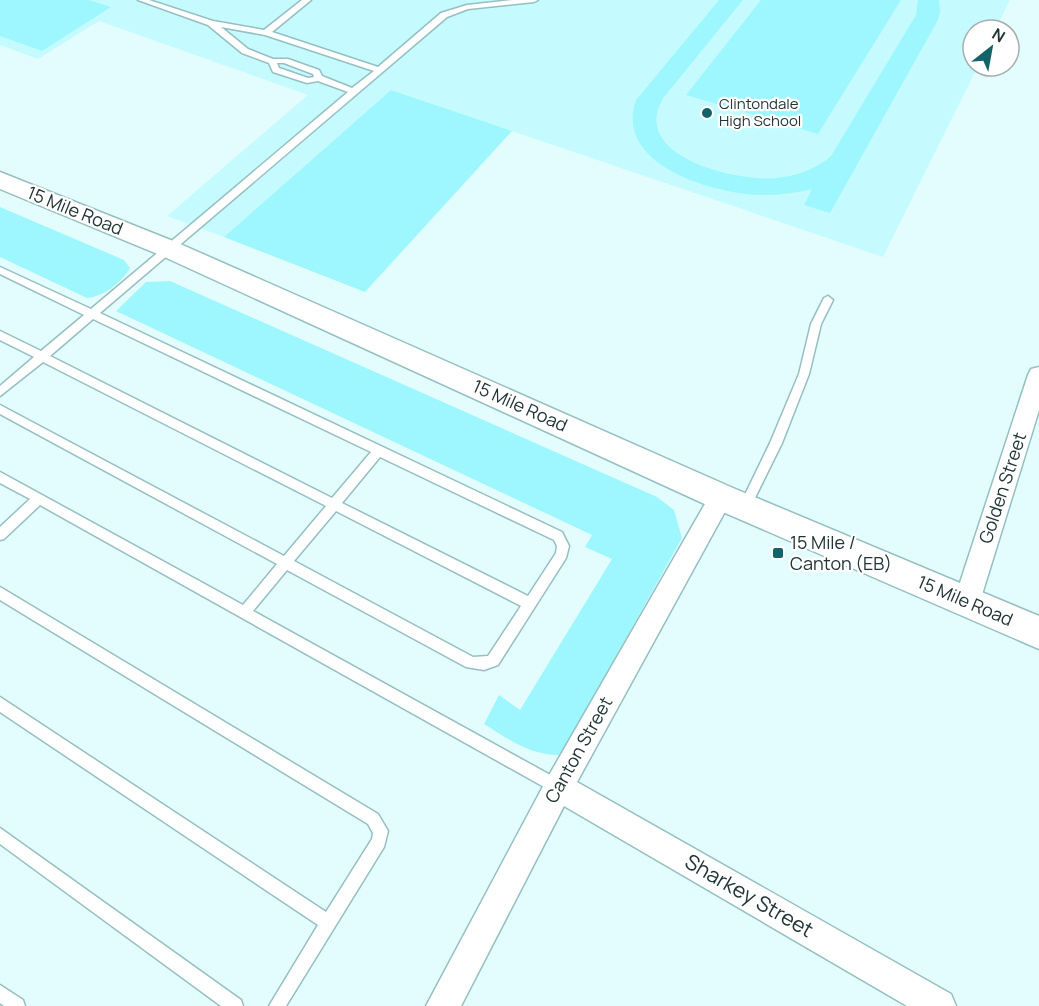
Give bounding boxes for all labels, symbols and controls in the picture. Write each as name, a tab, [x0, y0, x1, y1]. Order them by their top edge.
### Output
north arrow	[961, 18, 1021, 78]
text: N	[988, 23, 1009, 48]
place label: Clintondale High School	[719, 93, 801, 131]
marker: Clintondale High School	[700, 106, 714, 120]
street label: 15 Mile Road	[24, 180, 127, 240]
street label: 15 Mile Road	[469, 374, 572, 437]
street label: Golden Street	[973, 429, 1031, 546]
place label: 15 Mile / Canton (EB)	[790, 530, 892, 575]
marker: 15 Mile / Canton (EB)	[771, 546, 785, 560]
street label: 15 Mile Road	[914, 569, 1017, 631]
street label: Canton Street	[539, 692, 617, 807]
street label: Sharkey Street	[680, 847, 819, 943]

